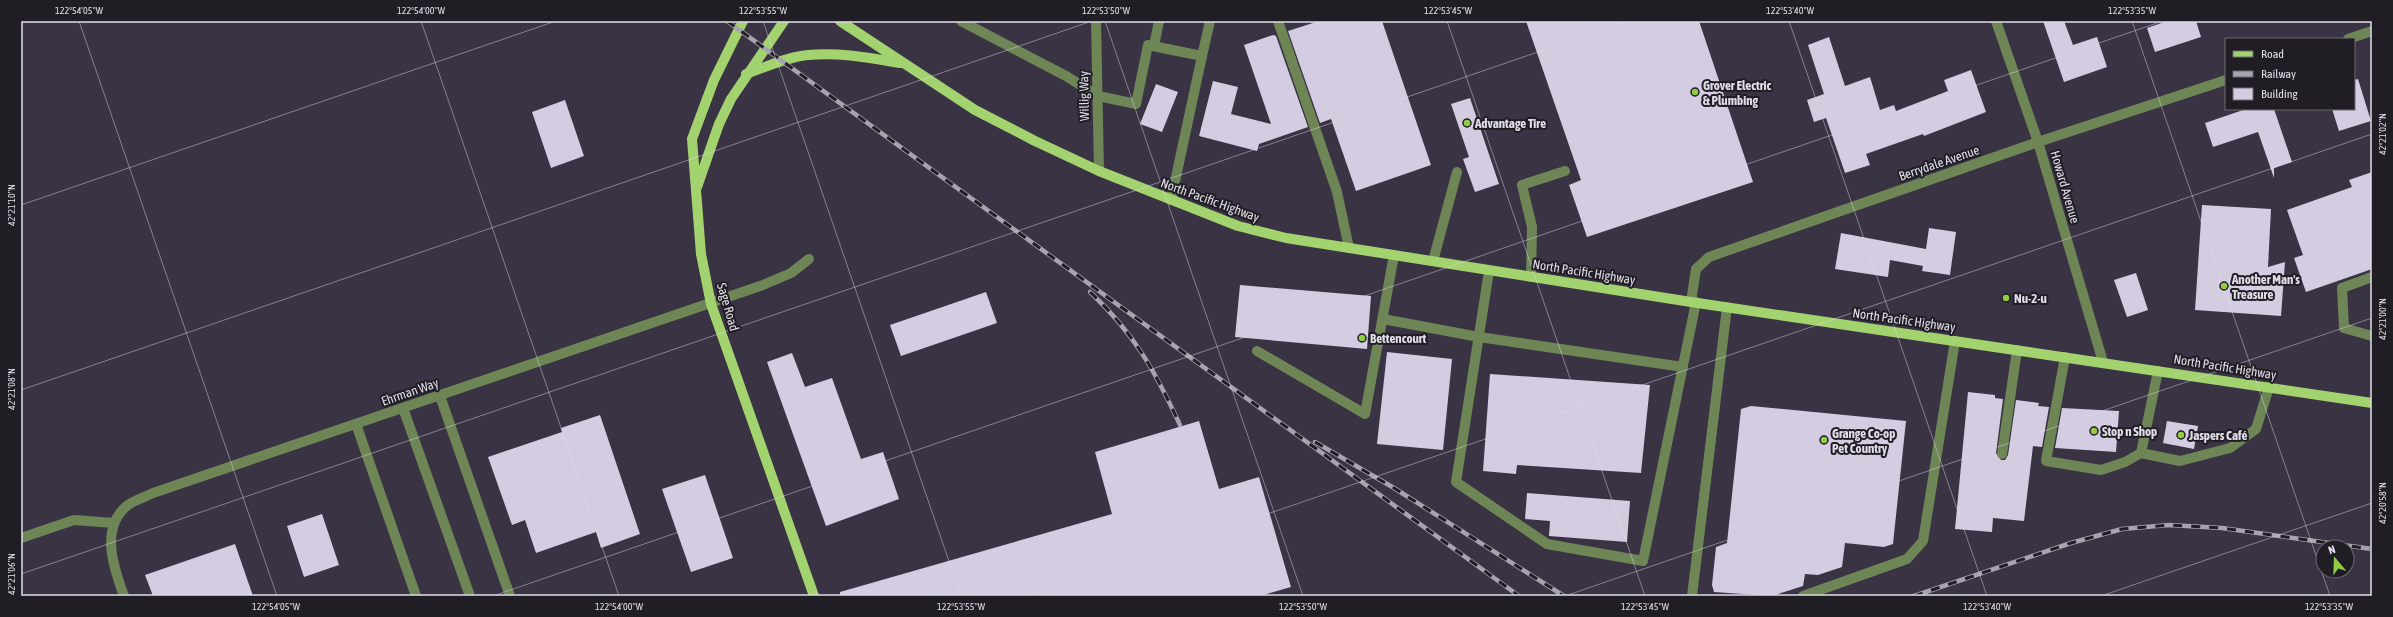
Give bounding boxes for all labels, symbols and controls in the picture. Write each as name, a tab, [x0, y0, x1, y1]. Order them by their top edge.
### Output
text: 122°54'05"W	[55, 5, 104, 16]
text: 122°54'00"W	[397, 5, 446, 16]
text: 122°53'55"W	[739, 5, 788, 16]
text: 122°53'50"W	[1082, 5, 1131, 16]
text: 122°53'45"W	[1424, 5, 1473, 16]
text: 122°53'40"W	[1766, 5, 1815, 16]
text: 122°53'35"W	[2108, 5, 2157, 16]
legend	[2225, 38, 2355, 110]
text: Road	[2261, 47, 2284, 61]
text: Railway	[2261, 67, 2296, 81]
street label: Willig Way	[1076, 70, 1092, 121]
place label: Grover Electric & Plumbing	[1703, 78, 1772, 108]
marker: Grover Electric & Plumbing	[1690, 87, 1700, 97]
text: Building	[2261, 87, 2299, 101]
text: 42°21'02"N	[2377, 113, 2388, 155]
place label: Advantage Tire	[1474, 116, 1546, 131]
marker: Advantage Tire	[1462, 118, 1472, 128]
street label: Berrydale Avenue	[1897, 142, 1981, 184]
street label: Howard Avenue	[2047, 149, 2083, 225]
street label: North Pacific Highway	[1159, 175, 1262, 225]
text: 42°21'10"N	[6, 184, 17, 226]
street label: North Pacific Highway	[1532, 256, 1637, 288]
place label: Another Man's Treasure	[2231, 272, 2300, 302]
street label: Sage Road	[714, 281, 742, 333]
marker: Another Man's Treasure	[2219, 281, 2229, 291]
place label: Nu-2-u	[2014, 291, 2047, 306]
marker: Nu-2-u	[2001, 293, 2011, 303]
text: 42°21'00"N	[2377, 298, 2388, 340]
street label: North Pacific Highway	[1852, 305, 1957, 335]
place label: Bettencourt	[1370, 331, 1427, 346]
marker: Bettencourt	[1357, 333, 1367, 343]
street label: North Pacific Highway	[2173, 351, 2278, 383]
text: 42°21'08"N	[6, 368, 17, 410]
street label: Ehrman Way	[379, 375, 441, 409]
place label: Stop n Shop	[2102, 424, 2157, 439]
place label: Grange Co-op Pet Country	[1832, 426, 1895, 456]
marker: Stop n Shop	[2089, 426, 2099, 436]
place label: Jaspers Café	[2188, 428, 2248, 443]
marker: Jaspers Café	[2176, 430, 2186, 440]
marker: Grange Co-op Pet Country	[1819, 435, 1829, 445]
text: 42°20'58"N	[2377, 482, 2388, 524]
north arrow	[2315, 539, 2355, 579]
text: N	[2327, 543, 2337, 556]
text: 42°21'06"N	[6, 553, 17, 595]
text: 122°54'05"W	[252, 601, 301, 612]
text: 122°54'00"W	[595, 601, 644, 612]
text: 122°53'55"W	[937, 601, 986, 612]
text: 122°53'50"W	[1279, 601, 1328, 612]
text: 122°53'45"W	[1621, 601, 1670, 612]
text: 122°53'40"W	[1963, 601, 2012, 612]
text: 122°53'35"W	[2305, 601, 2354, 612]

